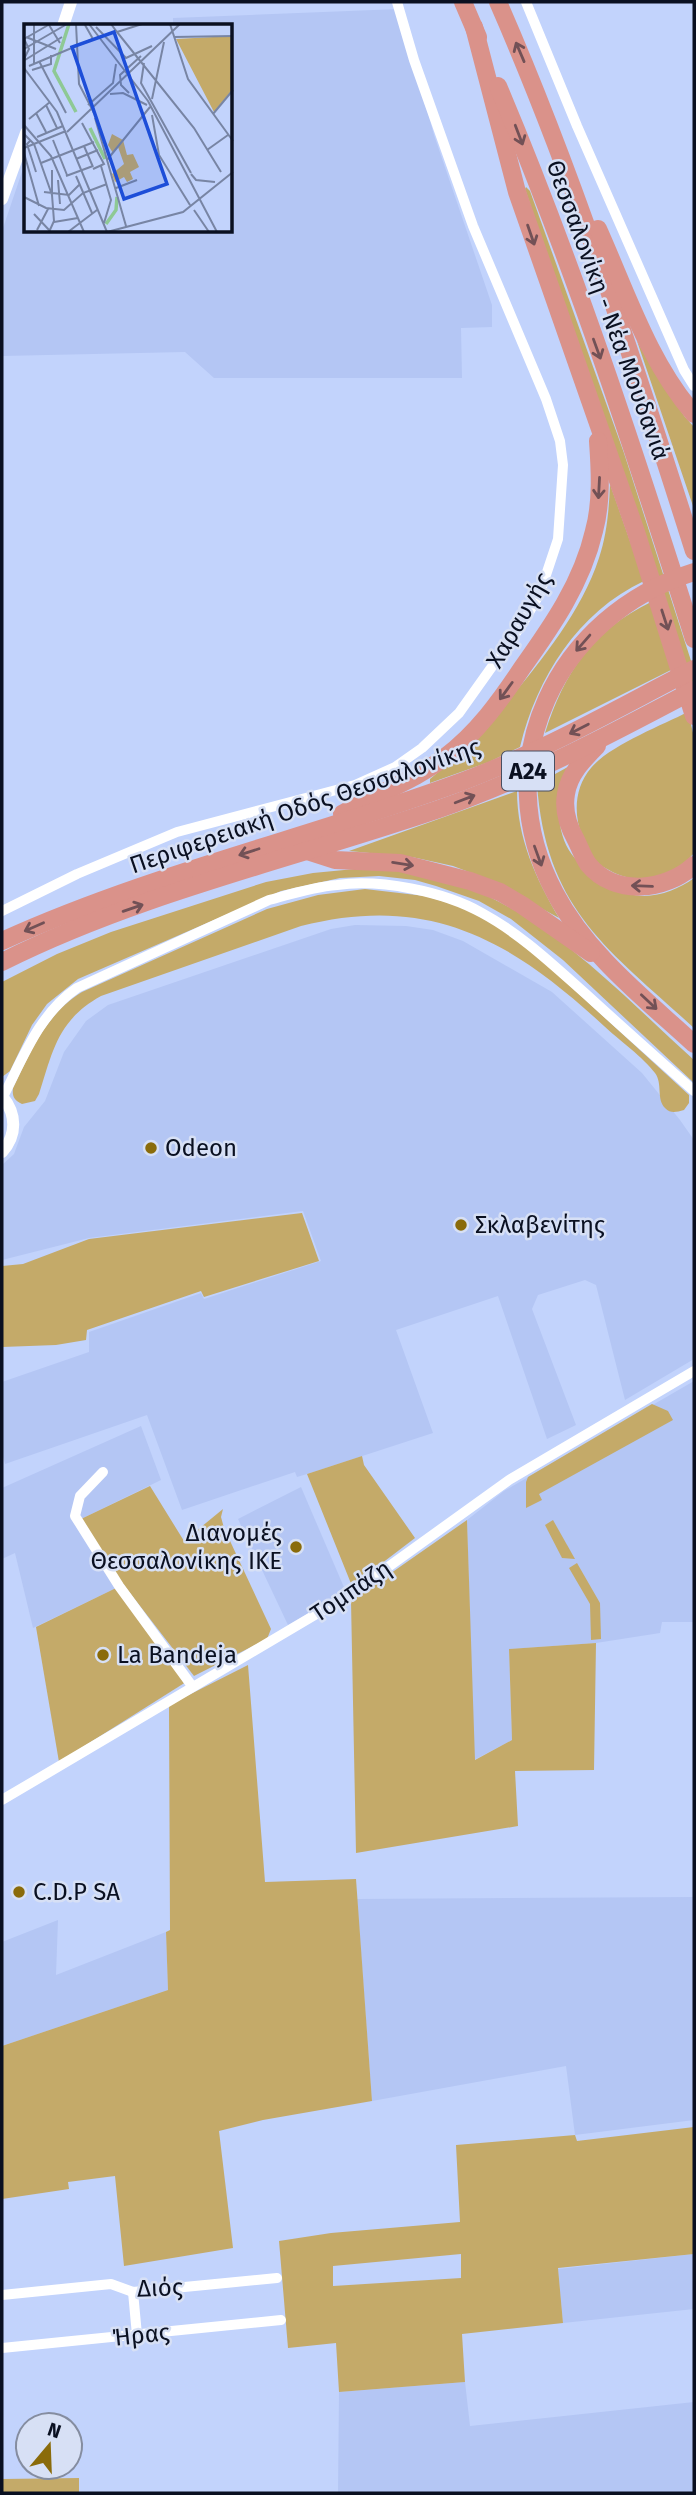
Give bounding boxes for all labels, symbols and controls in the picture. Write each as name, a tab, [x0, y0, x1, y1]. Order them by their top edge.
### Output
inset map	[24, 24, 233, 233]
one-way arrow	[513, 42, 526, 63]
one-way arrow	[513, 124, 526, 146]
street label: Θεσσαλονίκη - Νέα Μουδανιά	[541, 156, 675, 464]
one-way arrow	[526, 223, 538, 245]
one-way arrow	[592, 337, 604, 359]
one-way arrow	[592, 476, 605, 499]
street label: Χαραυγής	[481, 567, 557, 673]
one-way arrow	[659, 608, 672, 630]
one-way arrow	[575, 634, 591, 652]
one-way arrow	[499, 681, 513, 700]
one-way arrow	[569, 723, 590, 737]
street label: Περιφερειακή Οδός Θεσσαλονίκης	[126, 733, 484, 879]
road number: Α24	[502, 751, 554, 790]
one-way arrow	[453, 792, 475, 804]
one-way arrow	[532, 845, 545, 867]
one-way arrow	[238, 846, 260, 859]
one-way arrow	[391, 857, 413, 870]
one-way arrow	[631, 879, 654, 892]
one-way arrow	[121, 901, 143, 913]
one-way arrow	[24, 921, 45, 934]
one-way arrow	[640, 994, 657, 1011]
place label: Odeon	[165, 1134, 237, 1162]
marker: Odeon	[143, 1140, 159, 1156]
place label: Σκλαβενίτης	[475, 1211, 605, 1239]
marker: Σκλαβενίτης	[453, 1217, 469, 1233]
place label: Διανομές Θεσσαλονίκης ΙΚΕ	[90, 1519, 282, 1575]
marker: Διανομές Θεσσαλονίκης ΙΚΕ	[288, 1539, 304, 1555]
street label: Τομπάζη	[306, 1554, 396, 1628]
place label: La Bandeja	[117, 1641, 237, 1669]
marker: La Bandeja	[95, 1647, 111, 1663]
place label: C.D.P SA	[33, 1878, 120, 1906]
marker: C.D.P SA	[11, 1884, 27, 1900]
street label: Διός	[137, 2273, 183, 2303]
street label: Ήρας	[111, 2318, 171, 2352]
north arrow	[14, 2411, 84, 2481]
text: N	[45, 2417, 64, 2443]

